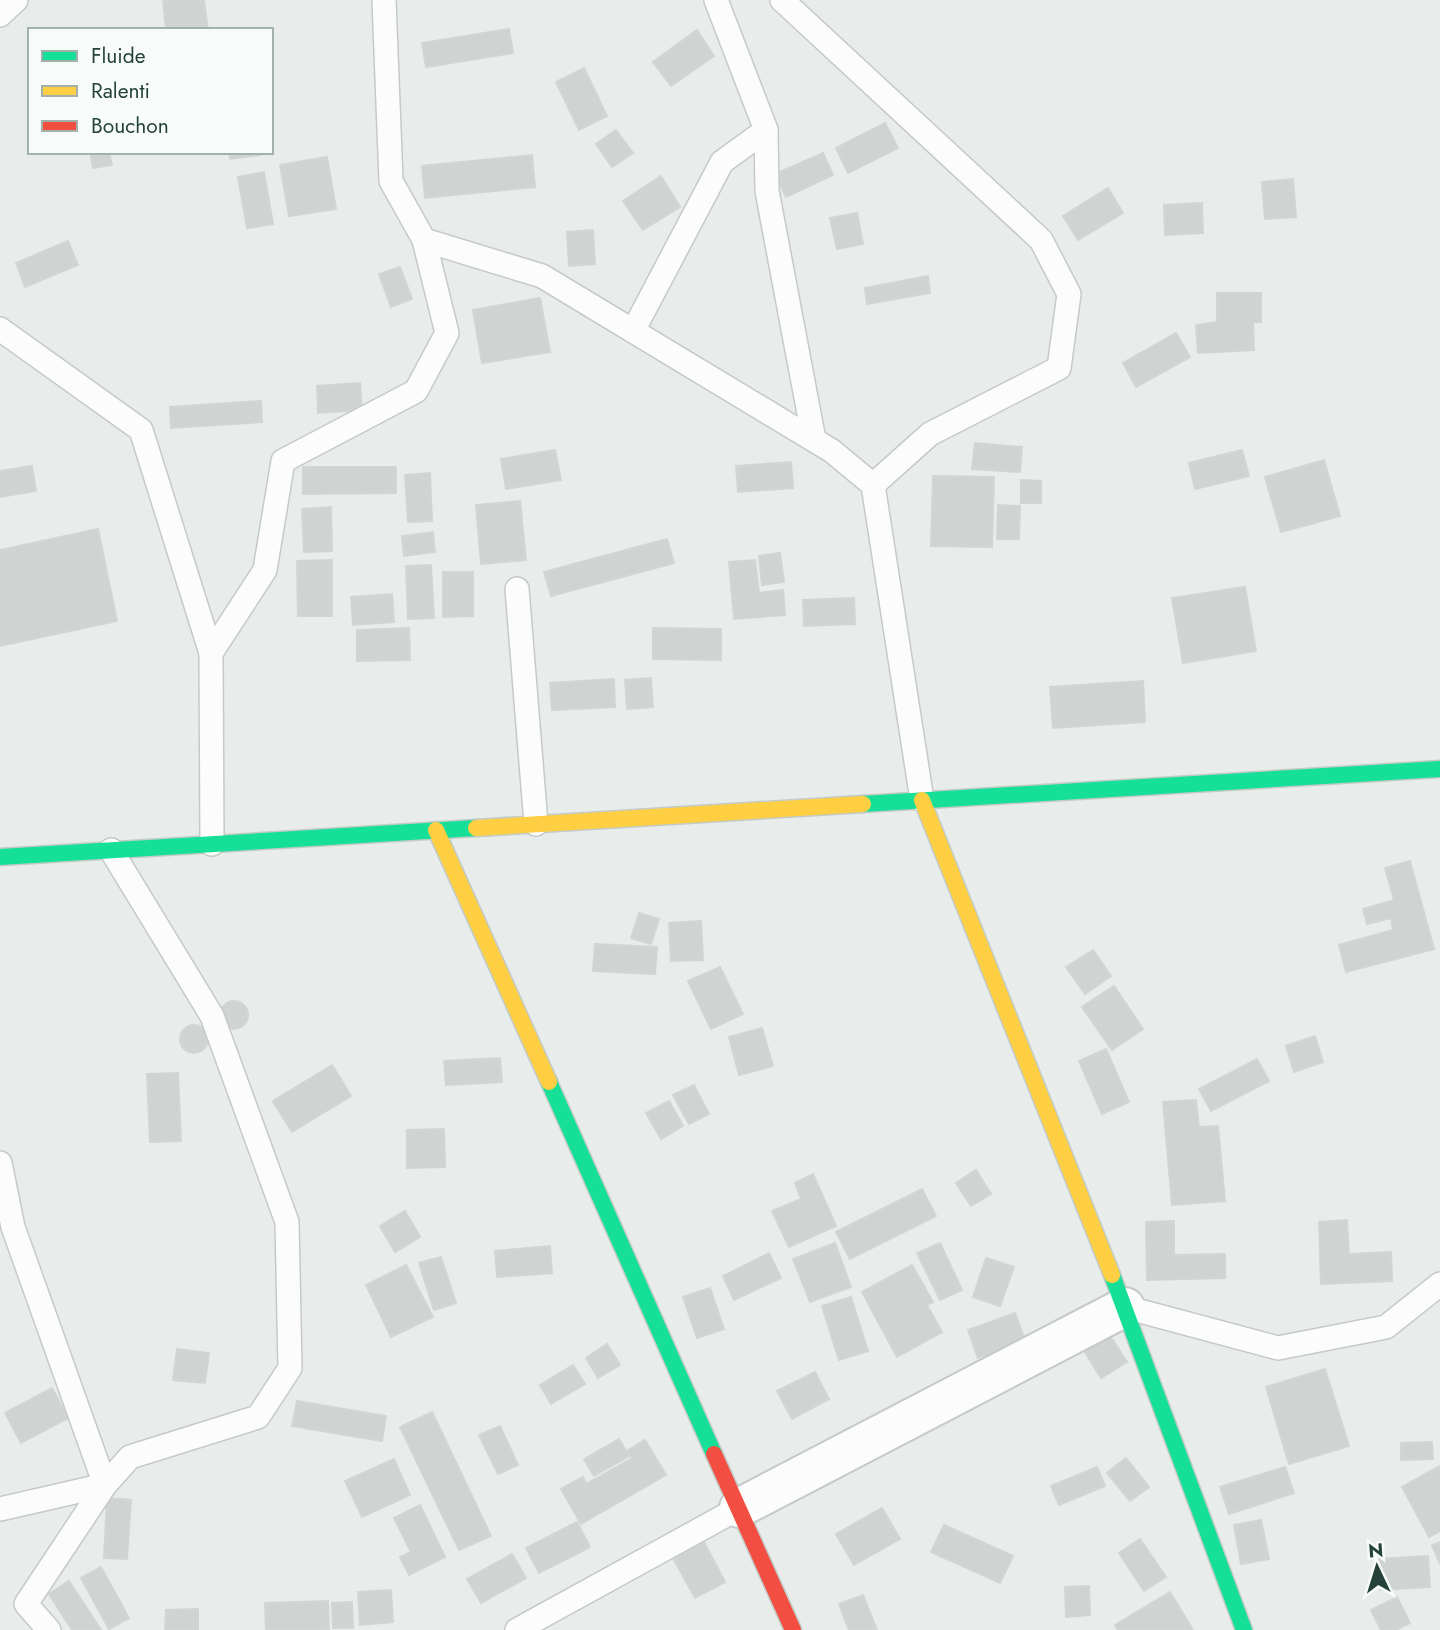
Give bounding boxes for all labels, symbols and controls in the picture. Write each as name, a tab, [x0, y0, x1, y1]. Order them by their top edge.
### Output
legend	[28, 28, 273, 154]
text: Fluide	[91, 41, 146, 71]
text: Ralenti	[91, 76, 150, 106]
text: Bouchon	[91, 111, 169, 141]
north arrow	[1342, 1532, 1412, 1602]
text: N	[1367, 1537, 1384, 1565]

